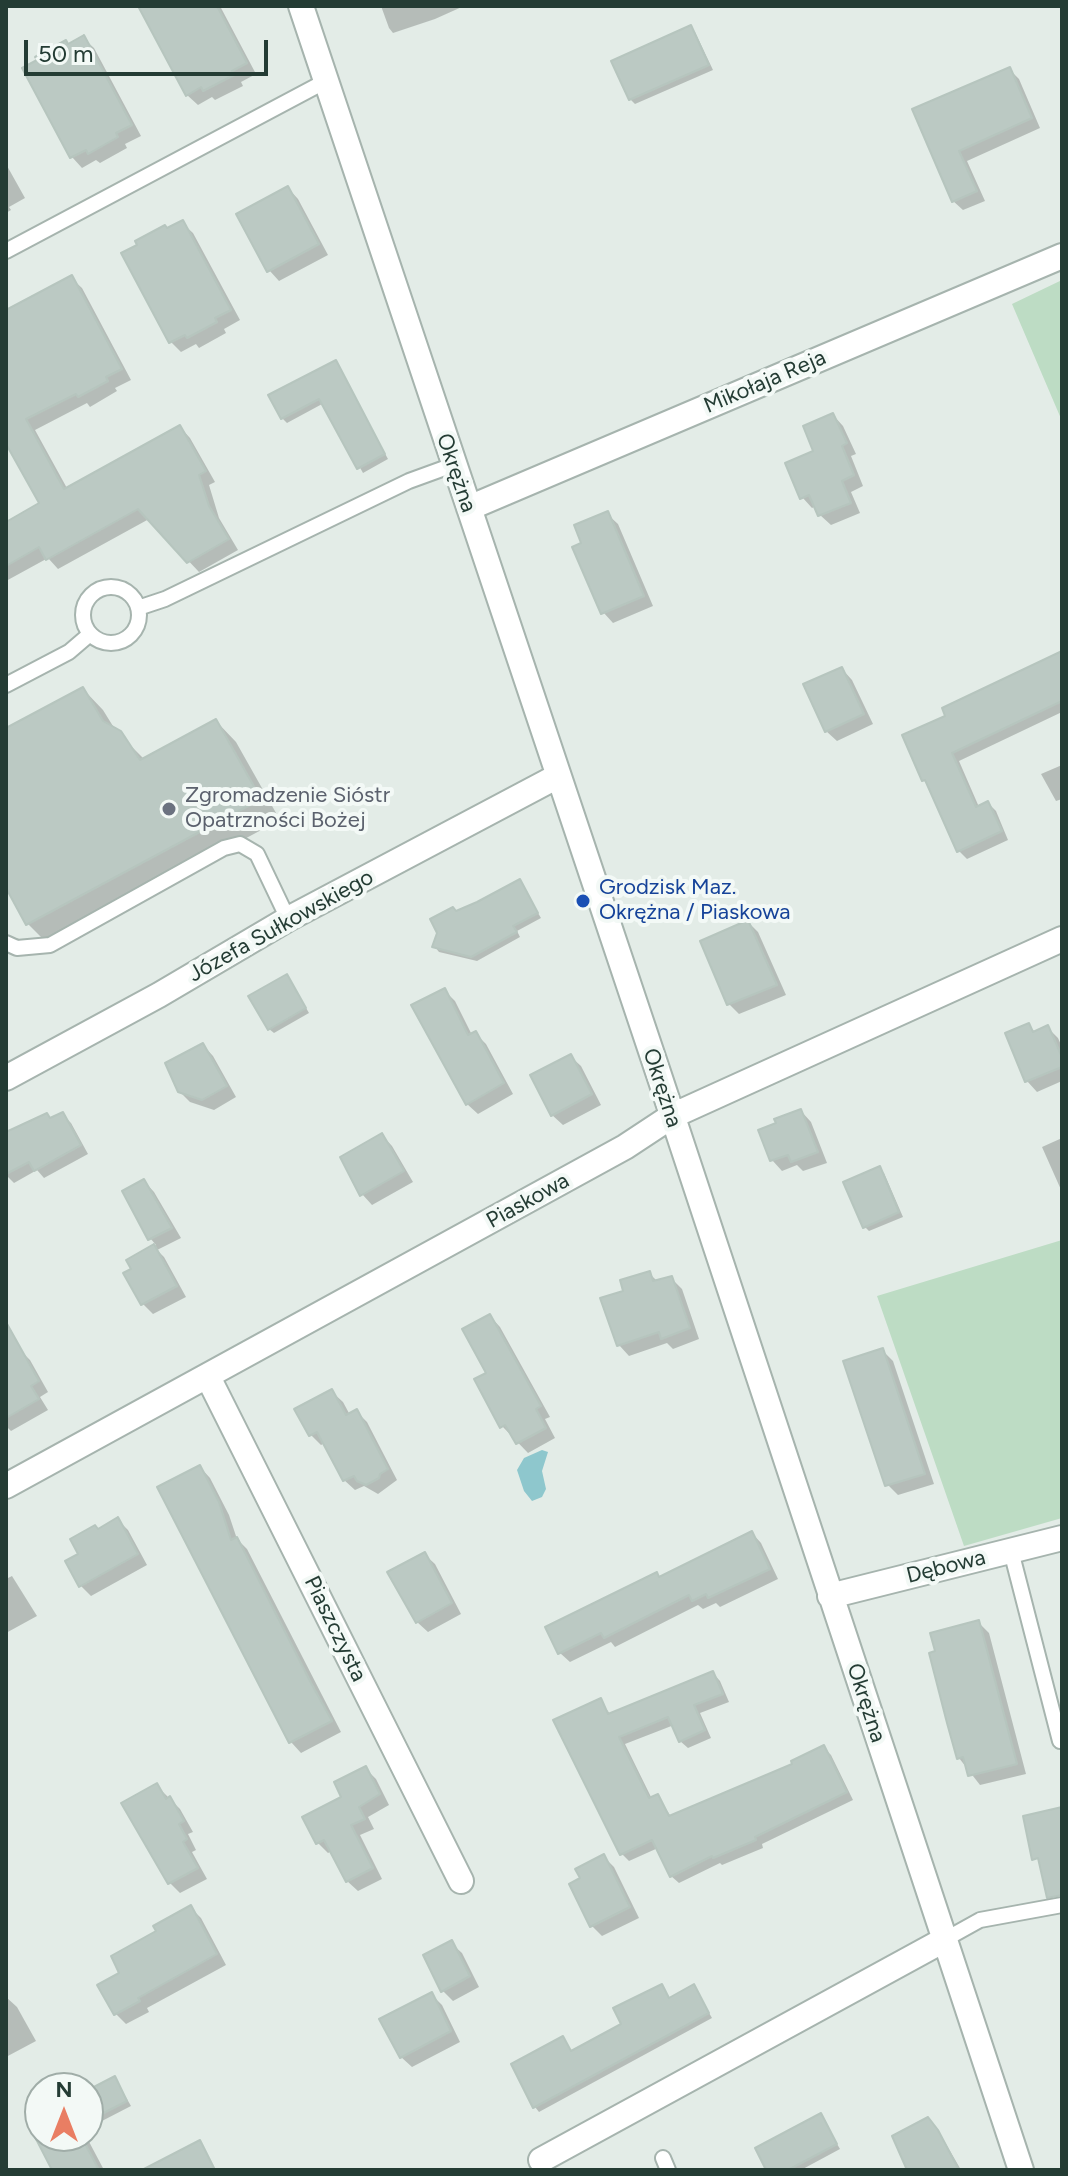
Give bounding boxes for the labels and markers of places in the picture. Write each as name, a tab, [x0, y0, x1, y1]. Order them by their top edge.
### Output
place label: Zgromadzenie Sióstr Opatrzności Bożej	[185, 783, 390, 834]
marker: Zgromadzenie Sióstr Opatrzności Bożej	[160, 800, 178, 818]
place label: Grodzisk Maz. Okrężna / Piaskowa	[599, 875, 790, 926]
marker: Grodzisk Maz. Okrężna / Piaskowa	[574, 892, 592, 910]

